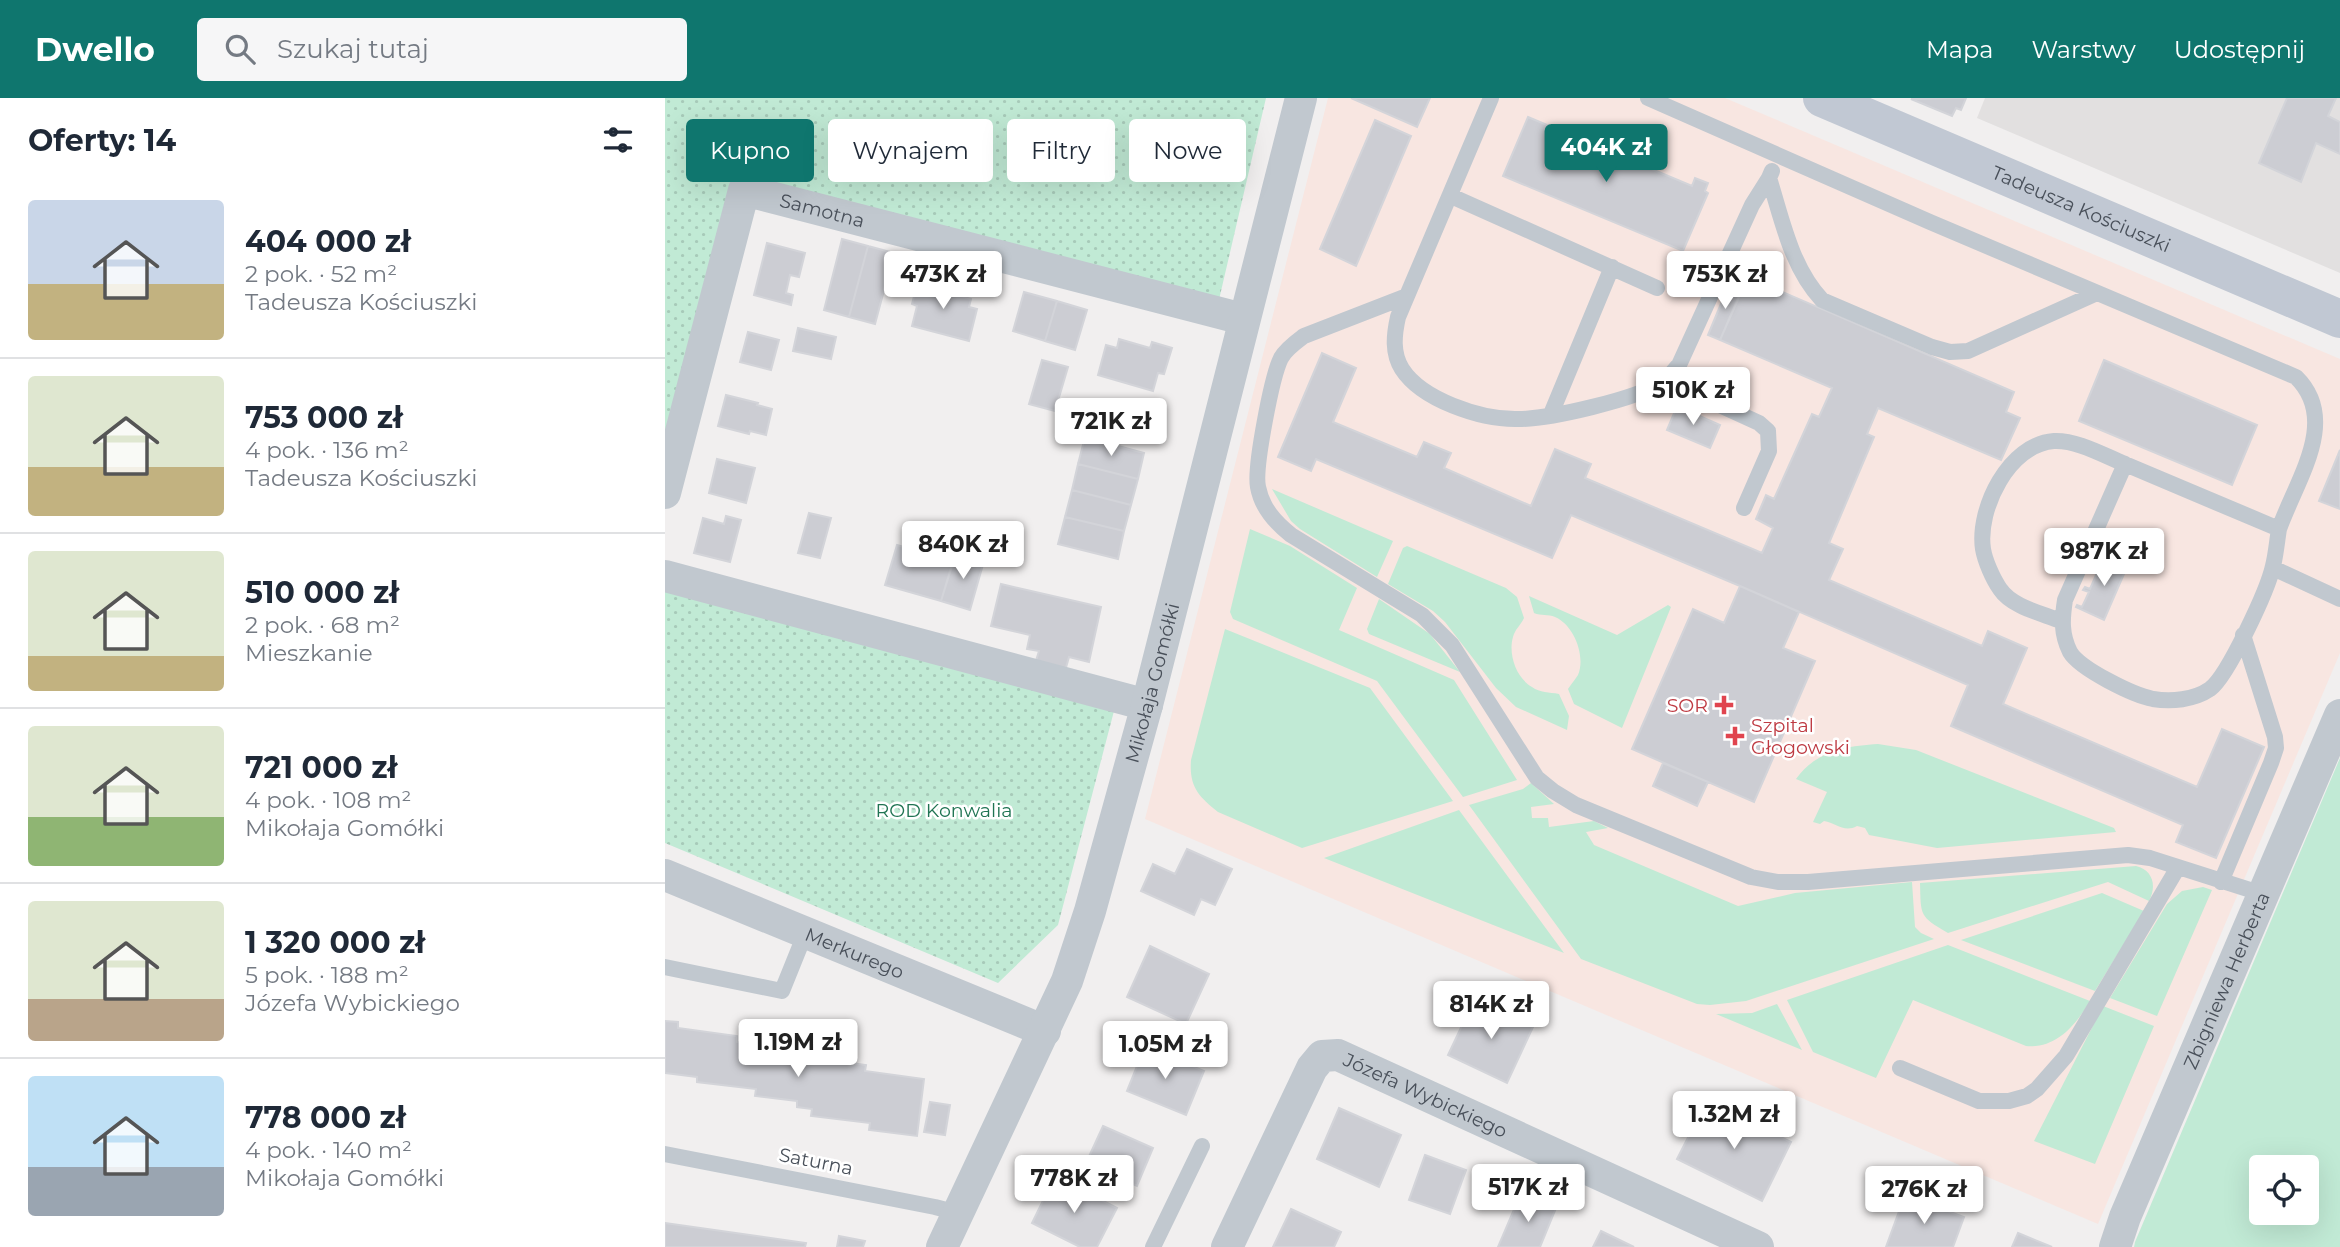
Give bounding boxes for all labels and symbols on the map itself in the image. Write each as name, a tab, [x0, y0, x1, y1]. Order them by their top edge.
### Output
pin: 404K zł	[1541, 125, 1671, 184]
street label: Tadeusza Kościuszki	[1988, 161, 2174, 257]
street label: Samotna	[777, 189, 867, 233]
pin: 473K zł	[878, 252, 1008, 311]
pin: 753K zł	[1660, 252, 1790, 311]
pin: 510K zł	[1628, 368, 1758, 427]
pin: 721K zł	[1046, 398, 1176, 458]
pin: 840K zł	[898, 522, 1028, 581]
pin: 987K zł	[2039, 528, 2169, 588]
street label: Mikołaja Gomółki	[1120, 601, 1184, 766]
place label: SOR	[1667, 694, 1708, 717]
marker: SOR	[1714, 695, 1734, 715]
place label: Szpital Głogowski	[1751, 714, 1850, 759]
marker: Szpital Głogowski	[1725, 726, 1745, 746]
park label: ROD Konwalia	[876, 799, 1012, 822]
street label: Zbigniewa Herberta	[2179, 889, 2275, 1073]
street label: Merkurego	[802, 923, 907, 984]
pin: 814K zł	[1426, 982, 1556, 1041]
pin: 1.19M zł	[726, 1020, 870, 1079]
pin: 1.05M zł	[1093, 1021, 1237, 1081]
street label: Józefa Wybickiego	[1339, 1048, 1511, 1143]
pin: 1.32M zł	[1662, 1091, 1806, 1151]
street label: Saturna	[777, 1143, 855, 1180]
pin: 778K zł	[1009, 1156, 1139, 1215]
pin: 517K zł	[1463, 1164, 1593, 1224]
pin: 276K zł	[1859, 1166, 1989, 1226]

